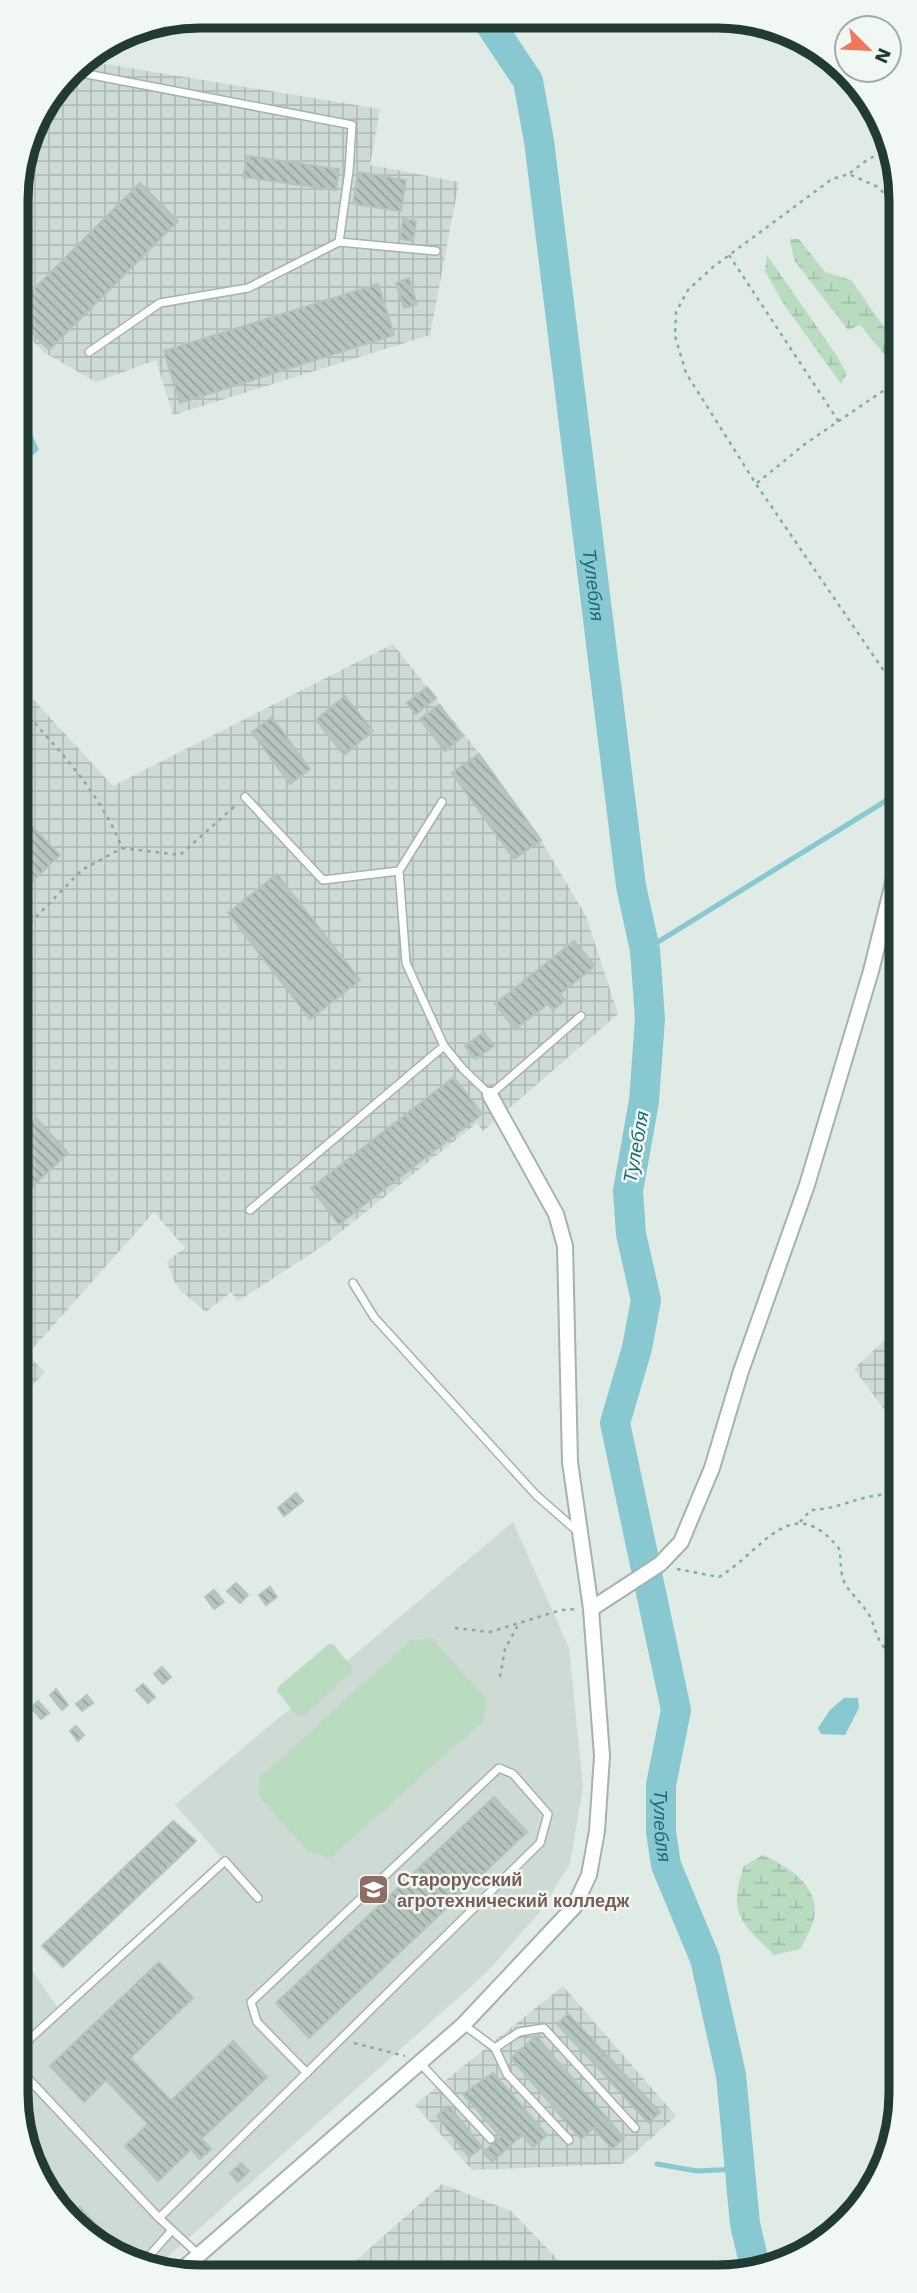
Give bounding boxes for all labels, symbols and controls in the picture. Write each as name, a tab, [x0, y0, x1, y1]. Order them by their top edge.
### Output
north arrow	[833, 14, 903, 84]
text: N	[870, 45, 896, 67]
water label: Тулебля	[578, 547, 610, 622]
water label: Тулебля	[618, 1109, 654, 1185]
water label: Тулебля	[649, 1789, 677, 1863]
place label: Старорусский агротехнический колледж	[397, 1869, 629, 1911]
school or university icon: Старорусский агротехнический колледж	[357, 1872, 391, 1906]

